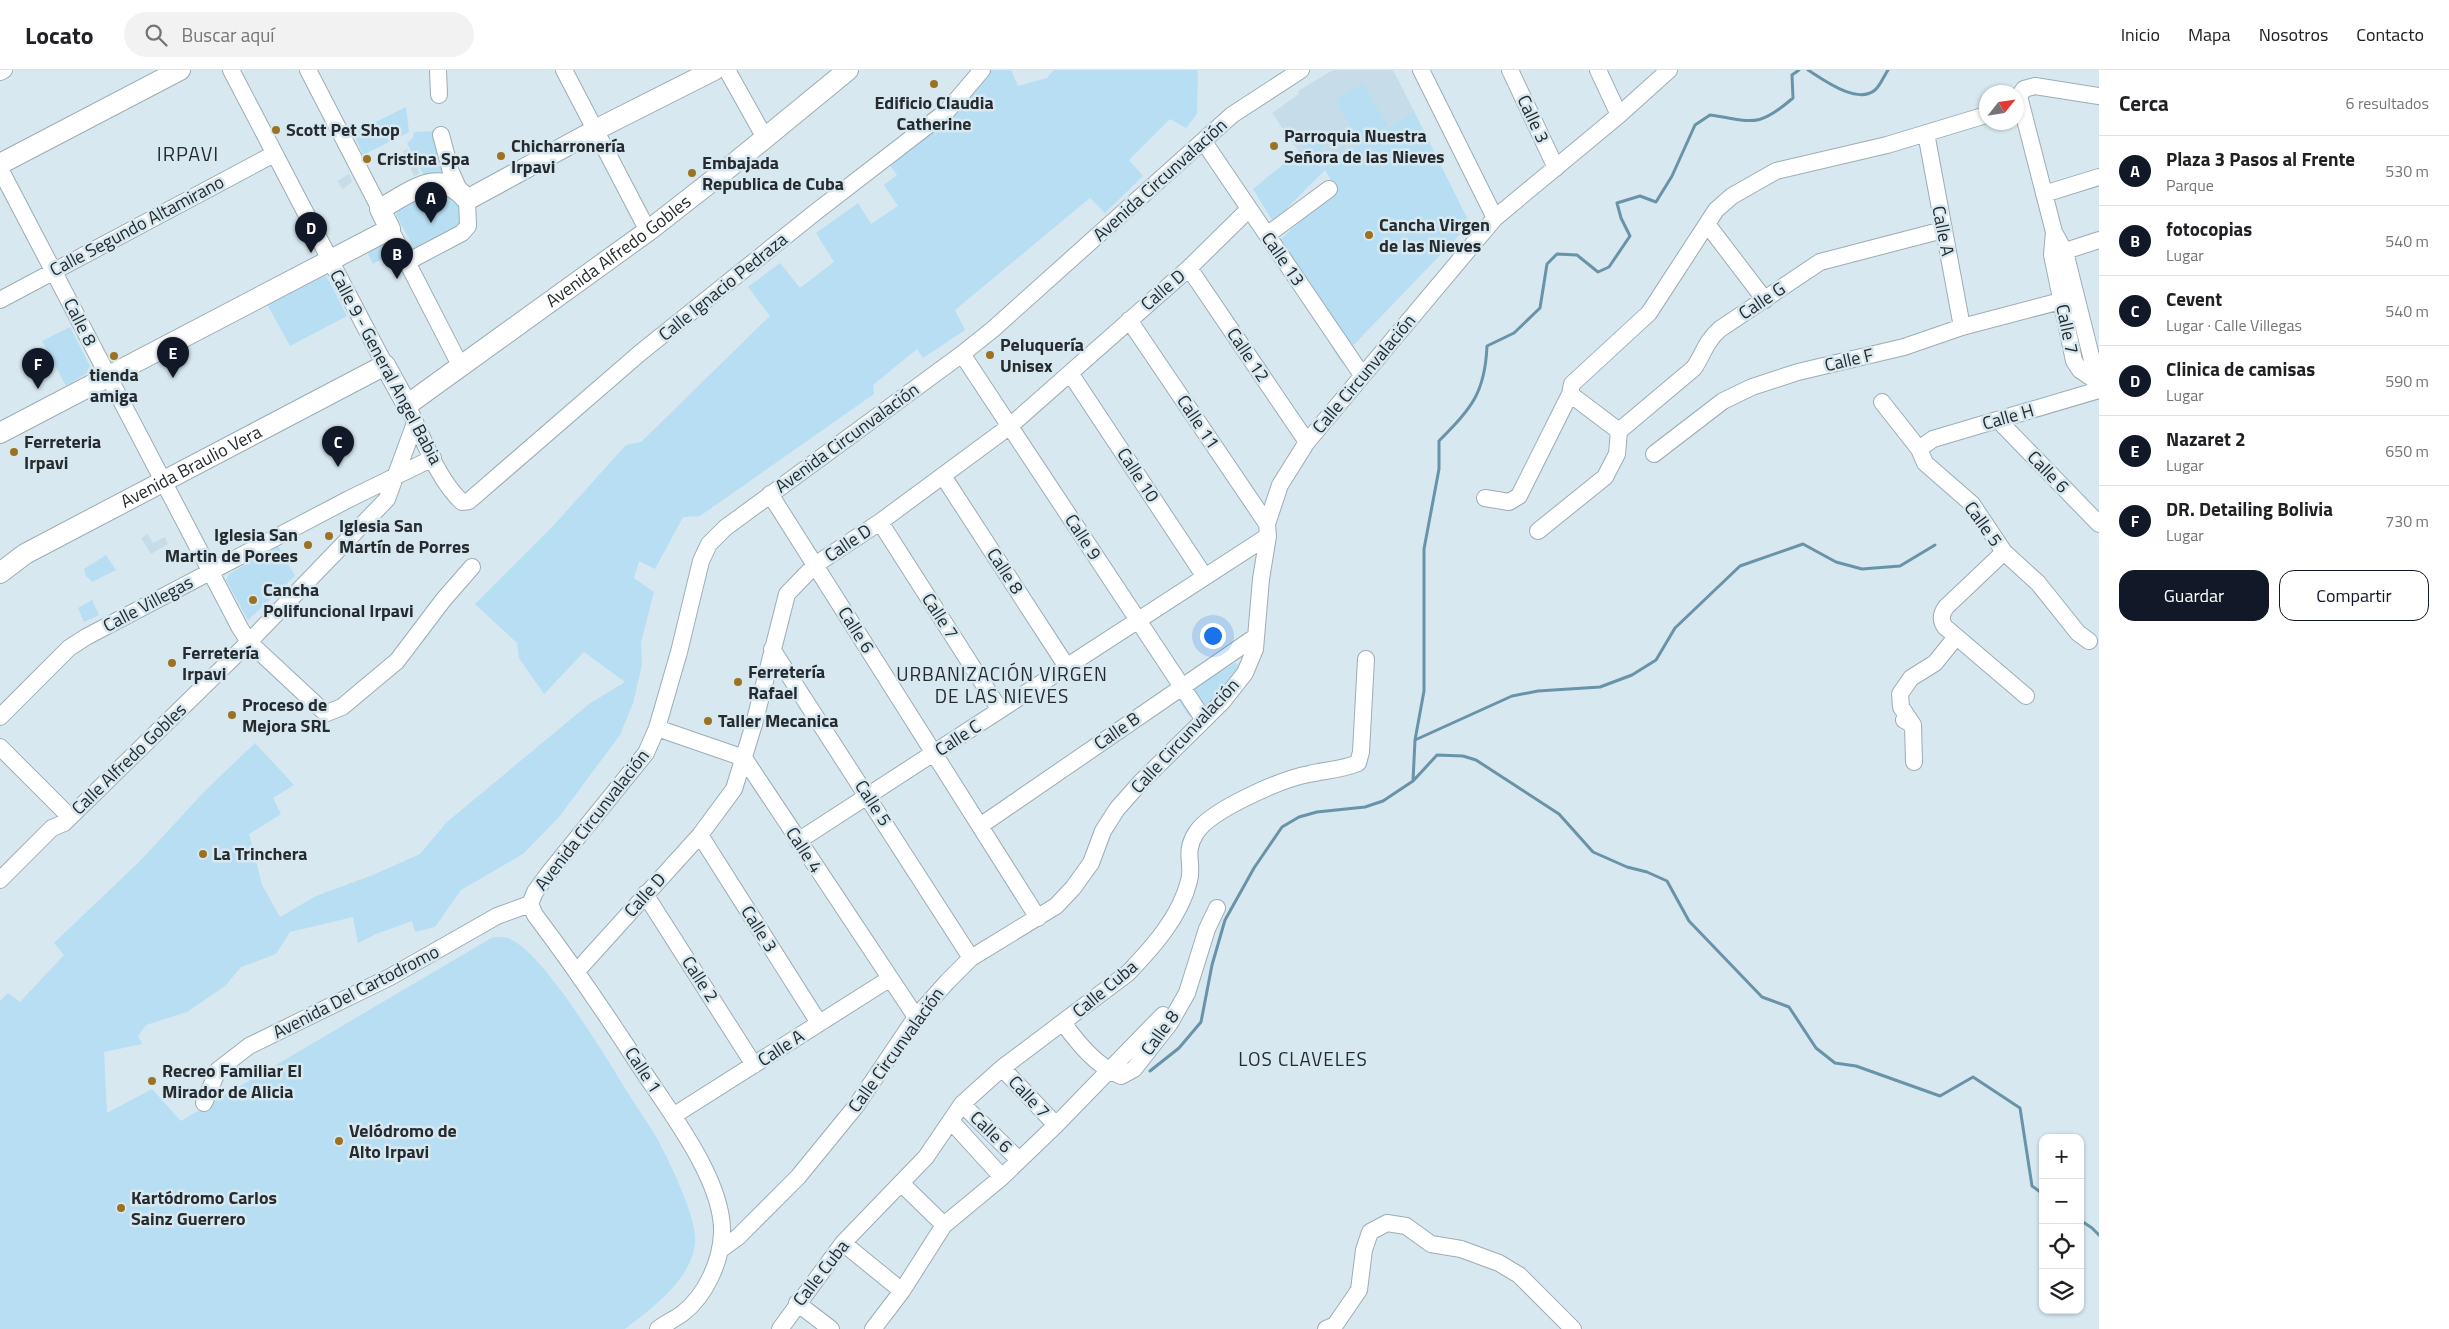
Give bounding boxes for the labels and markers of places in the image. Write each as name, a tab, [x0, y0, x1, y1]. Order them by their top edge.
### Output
marker: Edificio Claudia Catherine	[928, 78, 940, 90]
place label: Edificio Claudia Catherine	[874, 89, 994, 137]
place label: Scott Pet Shop	[286, 116, 400, 143]
place label: Parroquia Nuestra Señora de las Nieves	[1284, 122, 1445, 170]
marker: Scott Pet Shop	[270, 124, 282, 136]
place label: Chicharronería Irpavi	[511, 132, 625, 180]
marker: Parroquia Nuestra Señora de las Nieves	[1268, 140, 1280, 152]
place label: Cristina Spa	[377, 145, 470, 172]
place label: Embajada Republica de Cuba	[702, 149, 844, 197]
marker: Chicharronería Irpavi	[495, 150, 507, 162]
marker: Cristina Spa	[361, 153, 373, 165]
marker: Embajada Republica de Cuba	[686, 167, 698, 179]
pin: A	[415, 182, 447, 223]
place label: Cancha Virgen de las Nieves	[1379, 211, 1490, 259]
pin: D	[295, 212, 327, 253]
marker: Cancha Virgen de las Nieves	[1363, 229, 1375, 241]
pin: B	[381, 238, 413, 279]
place label: Peluquería Unisex	[1000, 331, 1084, 379]
pin: E	[157, 337, 189, 378]
pin: F	[22, 348, 54, 389]
marker: Peluquería Unisex	[984, 349, 996, 361]
marker: tienda amiga	[108, 350, 120, 362]
place label: tienda amiga	[89, 361, 139, 409]
pin: C	[322, 426, 354, 467]
place label: Ferreteria Irpavi	[24, 428, 101, 476]
marker: Ferreteria Irpavi	[8, 446, 20, 458]
place label: Iglesia San Martín de Porres	[339, 512, 470, 560]
place label: Iglesia San Martin de Porees	[165, 521, 298, 569]
marker: Iglesia San Martín de Porres	[323, 530, 335, 542]
marker: Iglesia San Martin de Porees	[302, 539, 314, 551]
place label: Cancha Polifuncional Irpavi	[263, 576, 414, 624]
marker: Cancha Polifuncional Irpavi	[247, 594, 259, 606]
place label: Ferretería Irpavi	[182, 639, 259, 687]
marker: Ferretería Irpavi	[166, 657, 178, 669]
place label: Ferretería Rafael	[748, 658, 825, 706]
marker: Ferretería Rafael	[732, 676, 744, 688]
place label: Proceso de Mejora SRL	[242, 691, 331, 739]
place label: Taller Mecanica	[718, 707, 839, 734]
marker: Proceso de Mejora SRL	[226, 709, 238, 721]
marker: Taller Mecanica	[702, 715, 714, 727]
place label: La Trinchera	[213, 840, 308, 867]
marker: La Trinchera	[197, 848, 209, 860]
place label: Recreo Familiar El Mirador de Alicia	[162, 1057, 302, 1105]
marker: Recreo Familiar El Mirador de Alicia	[146, 1075, 158, 1087]
place label: Velódromo de Alto Irpavi	[349, 1117, 457, 1165]
marker: Velódromo de Alto Irpavi	[333, 1135, 345, 1147]
place label: Kartódromo Carlos Sainz Guerrero	[131, 1184, 277, 1232]
marker: Kartódromo Carlos Sainz Guerrero	[115, 1202, 127, 1214]

